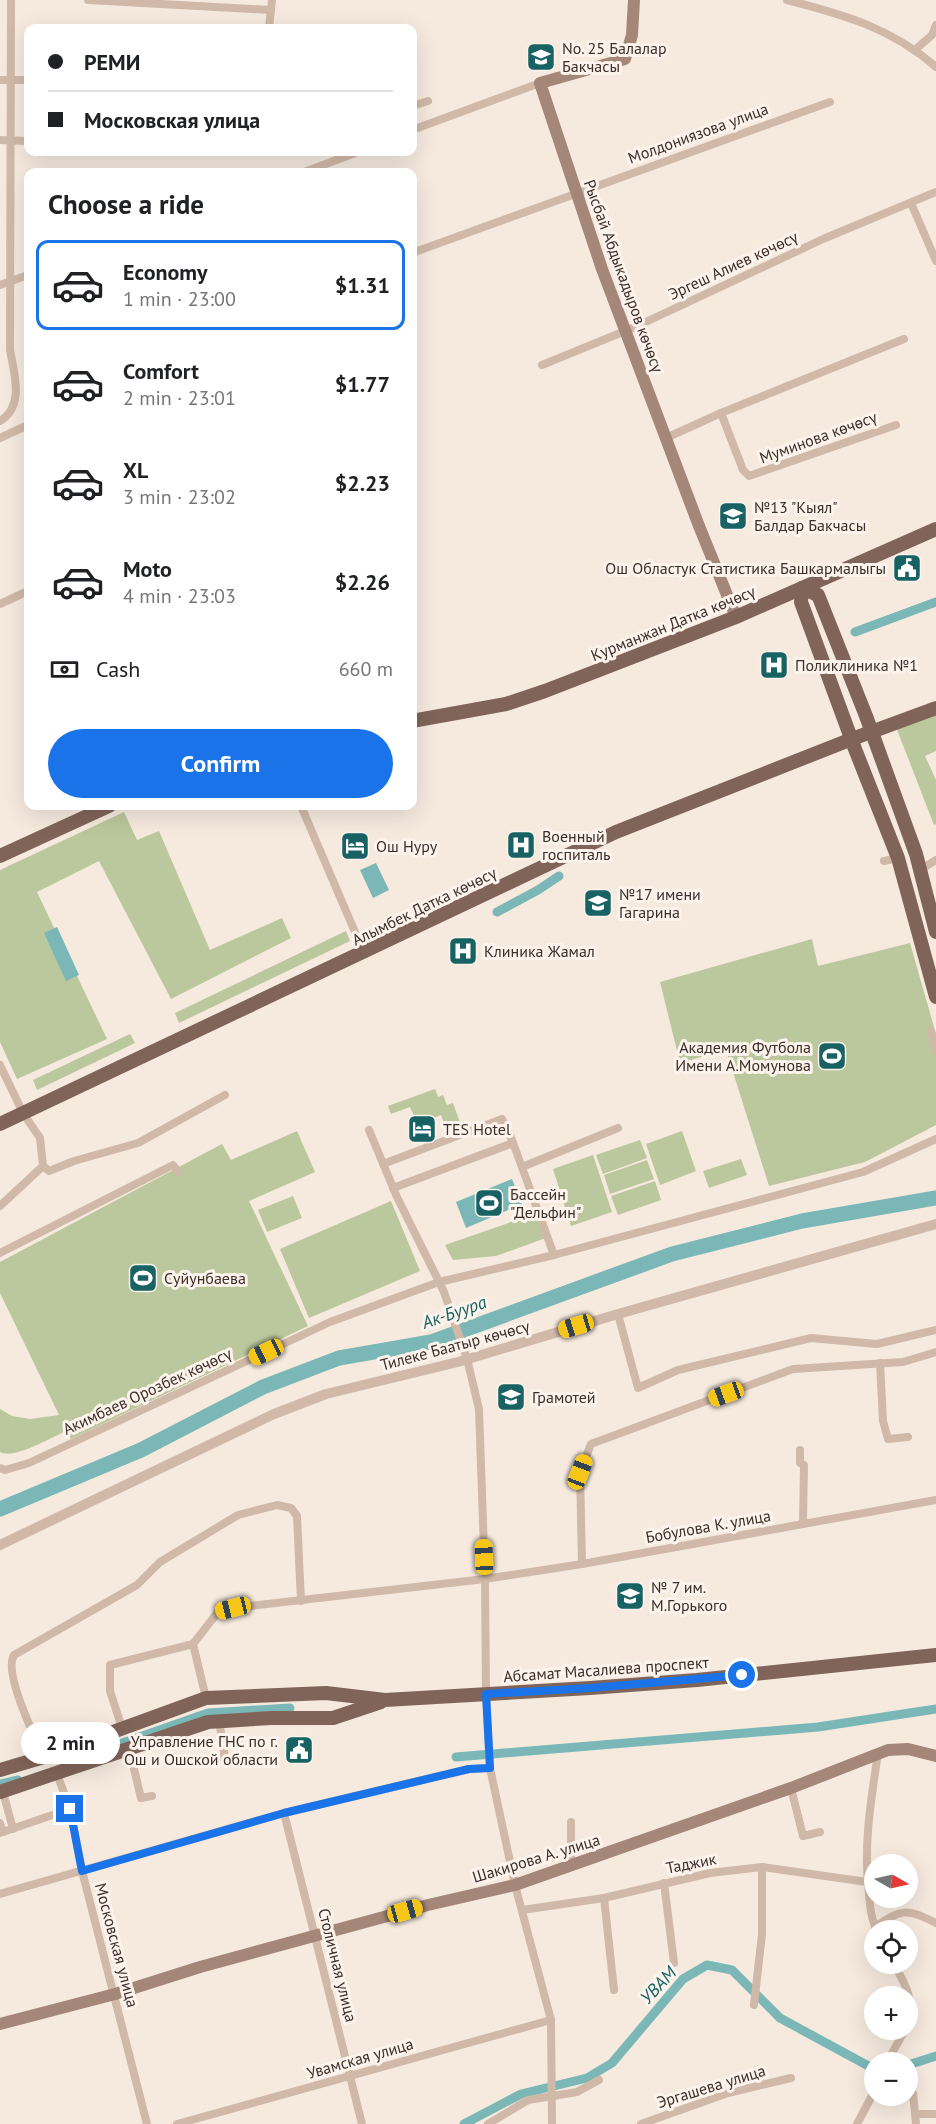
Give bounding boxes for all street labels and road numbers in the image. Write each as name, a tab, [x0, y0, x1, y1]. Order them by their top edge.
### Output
street label: Молдониязова улица	[625, 98, 771, 168]
street label: Рысбай Абдыкадыров көчөсү	[580, 177, 668, 375]
street label: Эргеш Алиев көчөсү	[665, 226, 801, 304]
street label: Муминова көчөсү	[756, 406, 880, 468]
street label: Курманжан Датка көчөсү	[588, 581, 758, 665]
street label: Алымбек Датка көчөсү	[348, 862, 500, 950]
street label: Тилеке Баатыр көчөсү	[378, 1315, 532, 1375]
street label: Акимбаев Орозбек көчөсү	[59, 1343, 235, 1439]
street label: Бобулова К. улица	[644, 1505, 772, 1547]
street label: Абсамат Масалиева проспект	[503, 1652, 710, 1686]
street label: Шакирова А. улица	[470, 1829, 602, 1887]
street label: Таджик	[664, 1848, 718, 1878]
street label: Московская улица	[91, 1881, 143, 2009]
street label: Столичная улица	[314, 1906, 362, 2024]
street label: Увамская улица	[305, 2033, 415, 2083]
street label: Эргашева улица	[654, 2060, 768, 2112]

